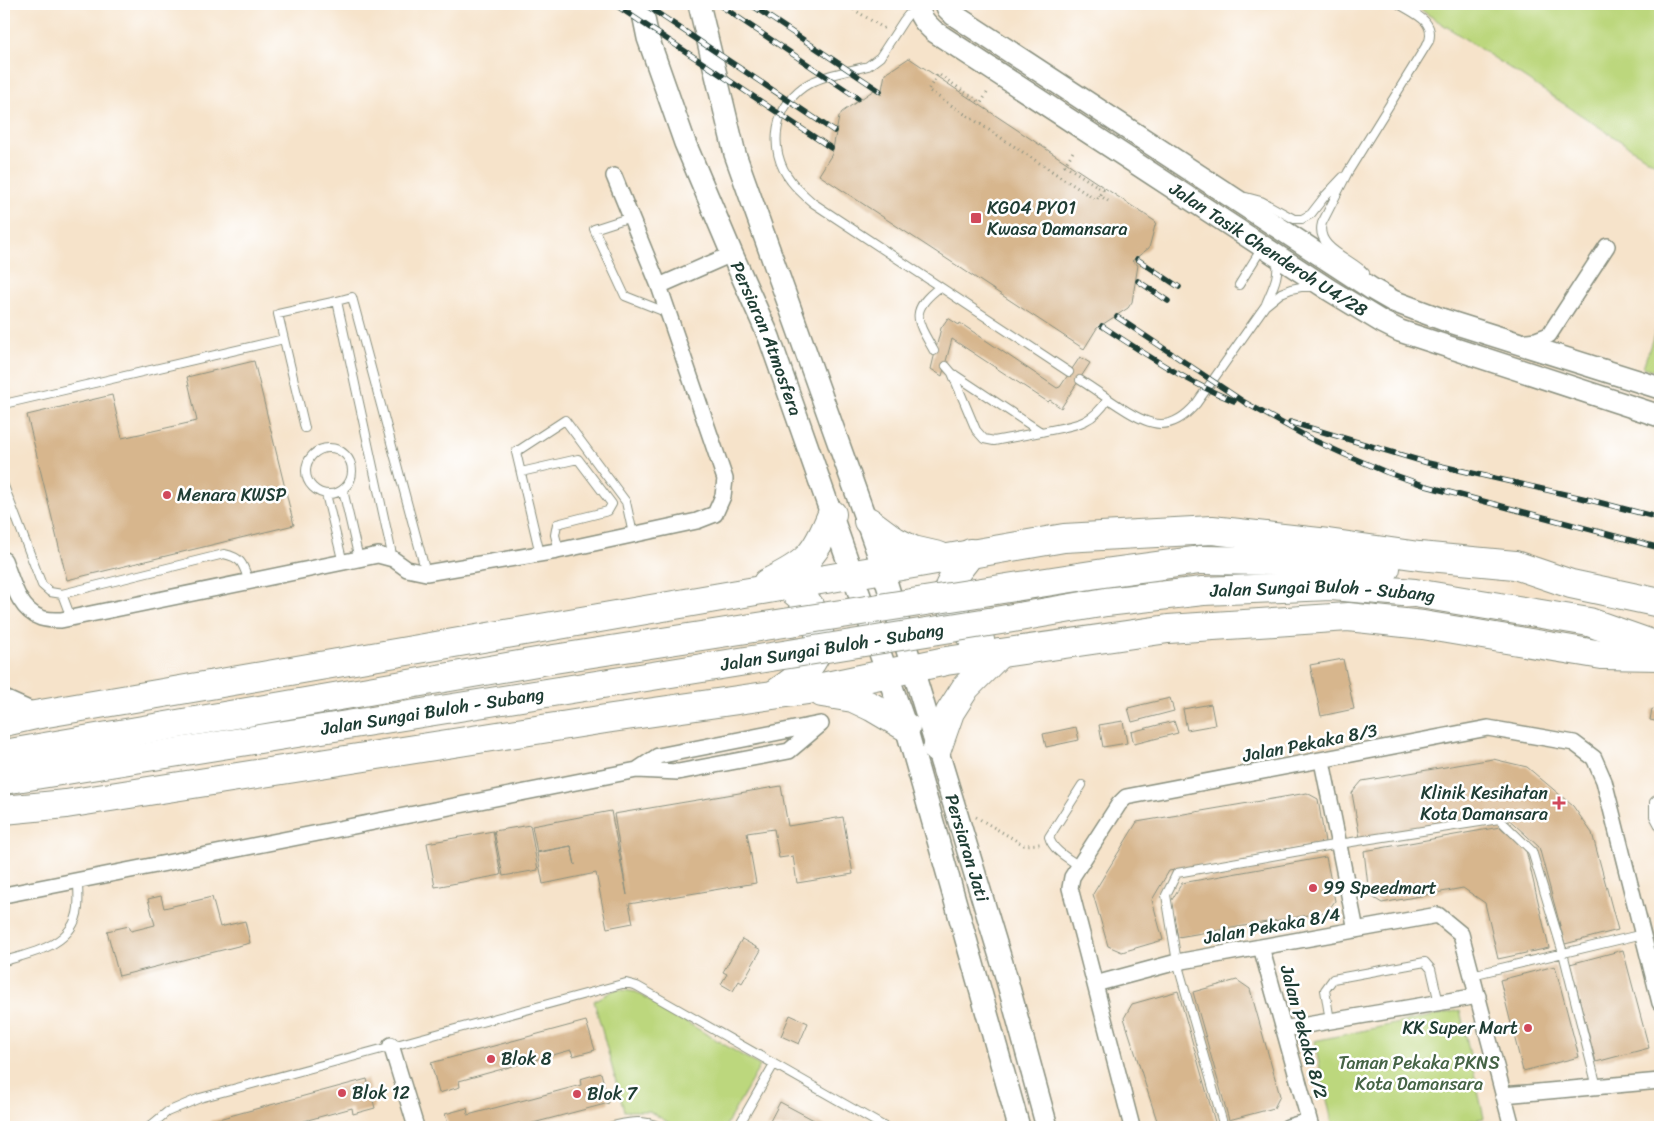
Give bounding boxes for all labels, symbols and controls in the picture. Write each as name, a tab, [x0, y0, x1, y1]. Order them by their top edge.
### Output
street label: Jalan Tasik Chenderoh U4/28	[1162, 173, 1374, 326]
place label: KG04 PY01 Kwasa Damansara	[987, 192, 1128, 245]
marker: KG04 PY01 Kwasa Damansara	[969, 211, 983, 225]
street label: Persiaran Atmosfera	[721, 256, 812, 420]
place label: Menara KWSP	[177, 479, 286, 511]
marker: Menara KWSP	[161, 489, 173, 501]
street label: Jalan Sungai Buloh - Subang	[1208, 570, 1438, 612]
street label: Jalan Sungai Buloh - Subang	[717, 613, 946, 681]
street label: Jalan Sungai Buloh - Subang	[318, 678, 547, 745]
street label: Jalan Pekaka 8/3	[1239, 714, 1380, 772]
place label: Klinik Kesihatan Kota Damansara	[1420, 777, 1548, 830]
street label: Persiaran Jati	[936, 790, 999, 907]
marker: Klinik Kesihatan Kota Damansara	[1552, 796, 1566, 810]
place label: 99 Speedmart	[1323, 872, 1437, 904]
marker: 99 Speedmart	[1307, 882, 1319, 894]
street label: Jalan Pekaka 8/4	[1200, 898, 1343, 954]
street label: Jalan Pekaka 8/2	[1271, 961, 1337, 1102]
place label: KK Super Mart	[1402, 1012, 1518, 1044]
marker: KK Super Mart	[1522, 1022, 1534, 1034]
place label: Blok 8	[501, 1043, 552, 1075]
park label: Taman Pekaka PKNS Kota Damansara	[1338, 1047, 1500, 1100]
marker: Blok 8	[485, 1053, 497, 1065]
place label: Blok 12	[352, 1077, 410, 1109]
place label: Blok 7	[587, 1078, 639, 1110]
marker: Blok 12	[336, 1087, 348, 1099]
marker: Blok 7	[571, 1088, 583, 1100]

